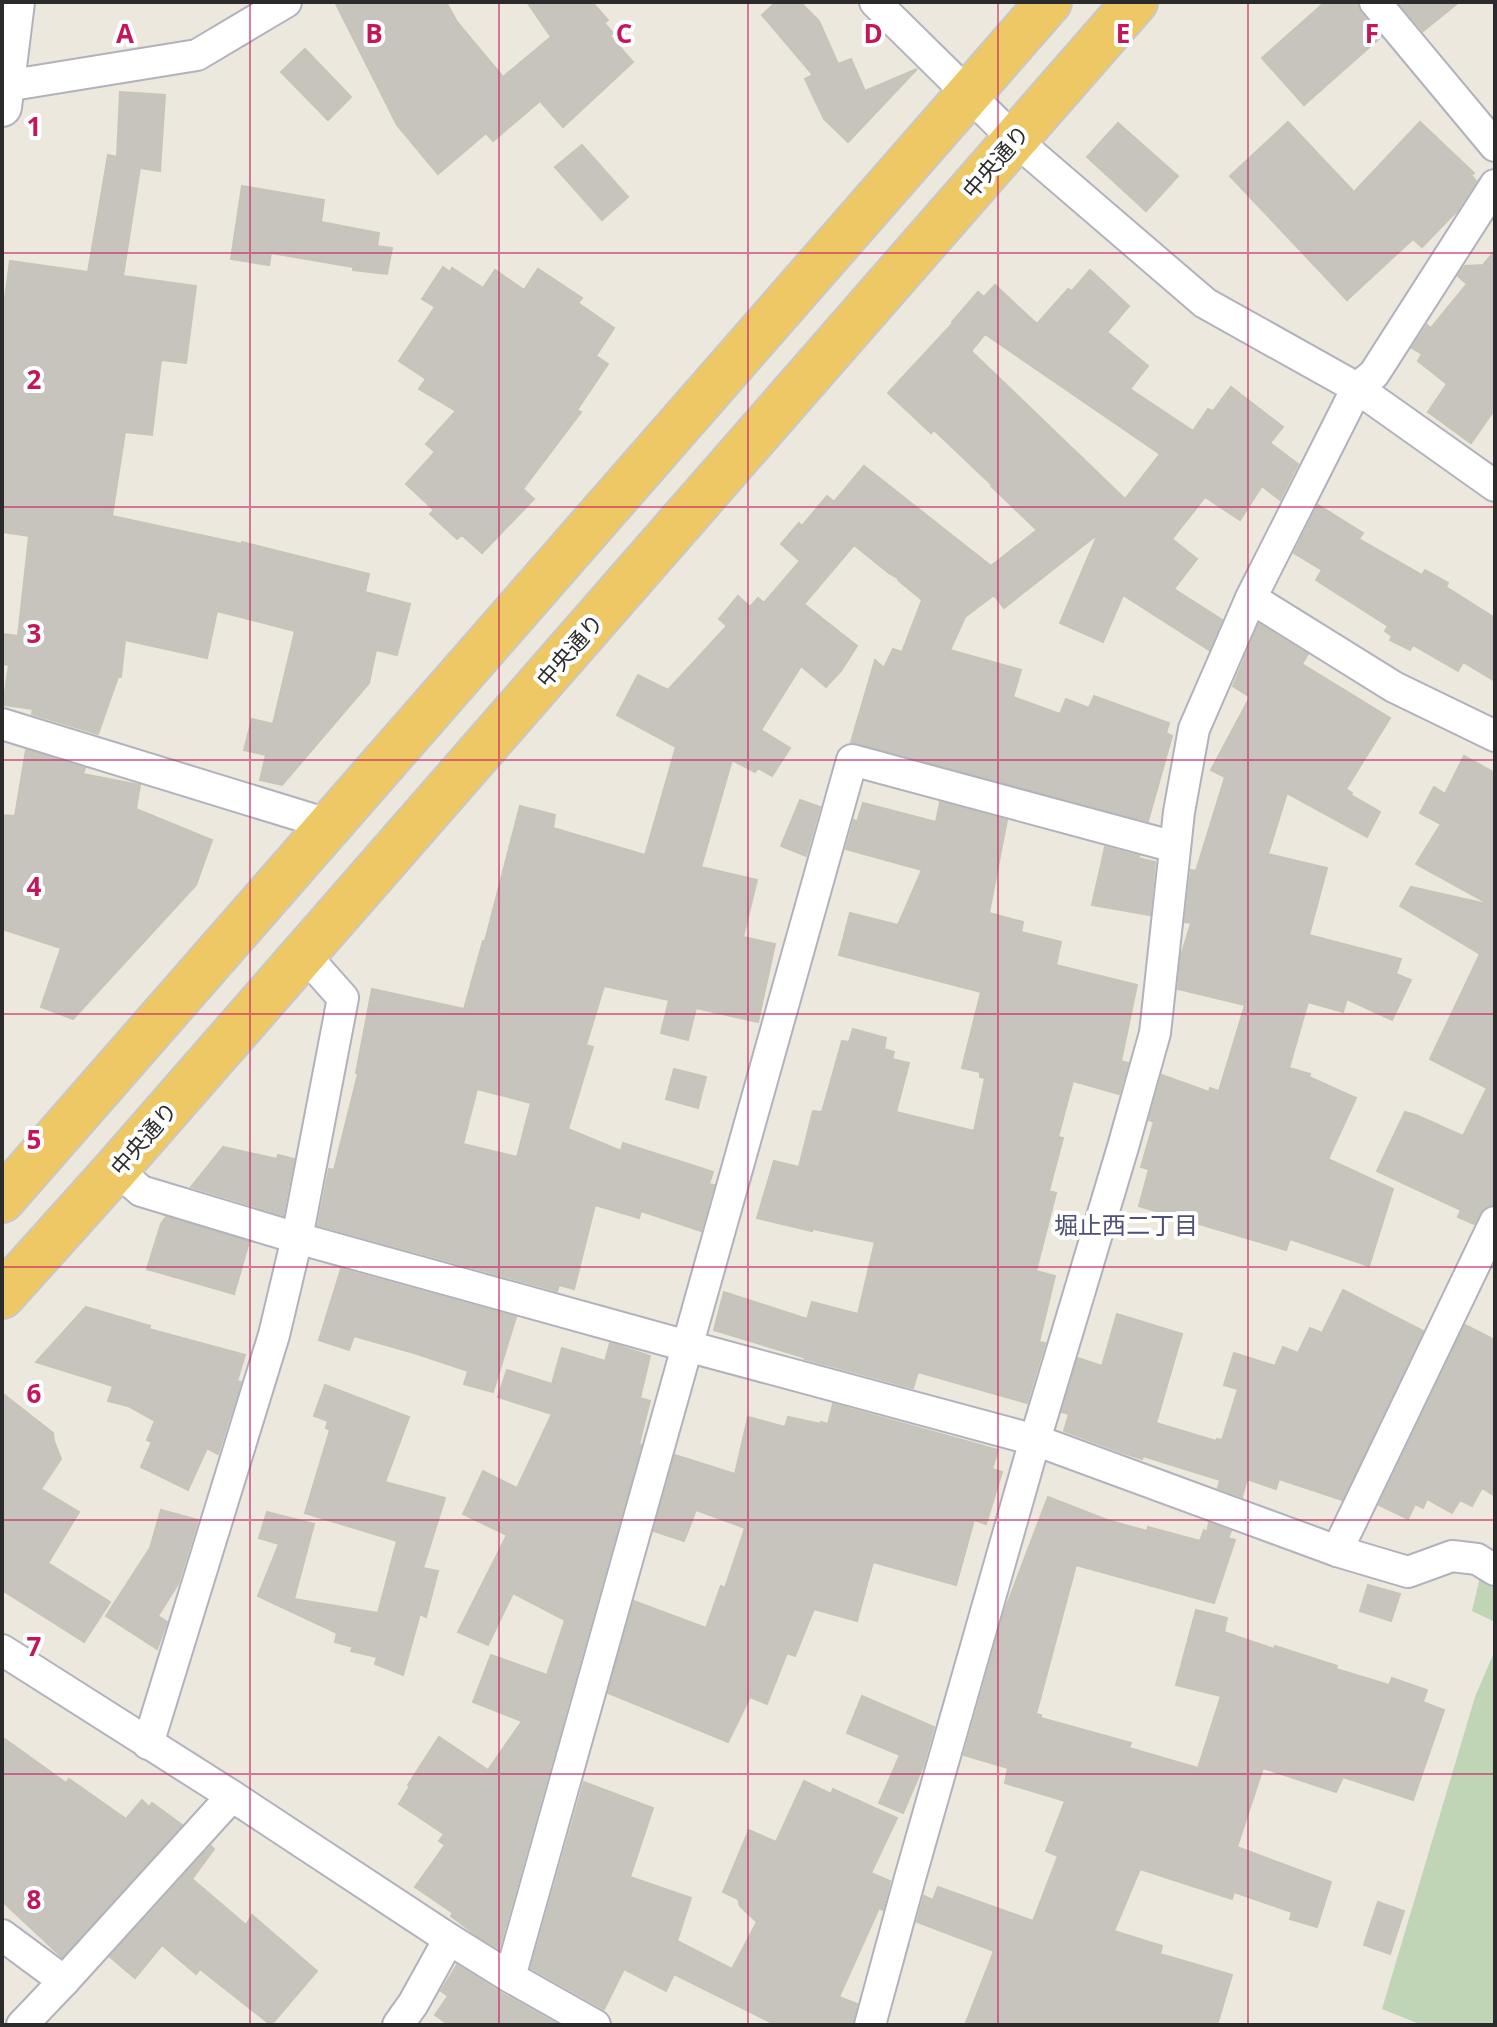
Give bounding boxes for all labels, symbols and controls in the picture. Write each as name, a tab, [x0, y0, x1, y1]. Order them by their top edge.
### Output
text: A	[116, 15, 134, 51]
text: B	[365, 15, 383, 51]
text: C	[616, 15, 632, 51]
text: D	[863, 15, 883, 51]
text: E	[1116, 15, 1130, 51]
text: F	[1365, 15, 1379, 51]
text: 1	[27, 108, 41, 144]
street label: 中央通り	[955, 118, 1035, 204]
text: 2	[27, 361, 42, 397]
street label: 中央通り	[529, 607, 609, 693]
text: 3	[27, 615, 41, 651]
text: 4	[27, 868, 42, 904]
street label: 中央通り	[103, 1095, 183, 1181]
text: 5	[27, 1121, 41, 1157]
district label: 堀止西二丁目	[1054, 1208, 1198, 1241]
text: 6	[27, 1375, 42, 1411]
text: 7	[27, 1628, 42, 1664]
text: 8	[27, 1881, 41, 1917]

